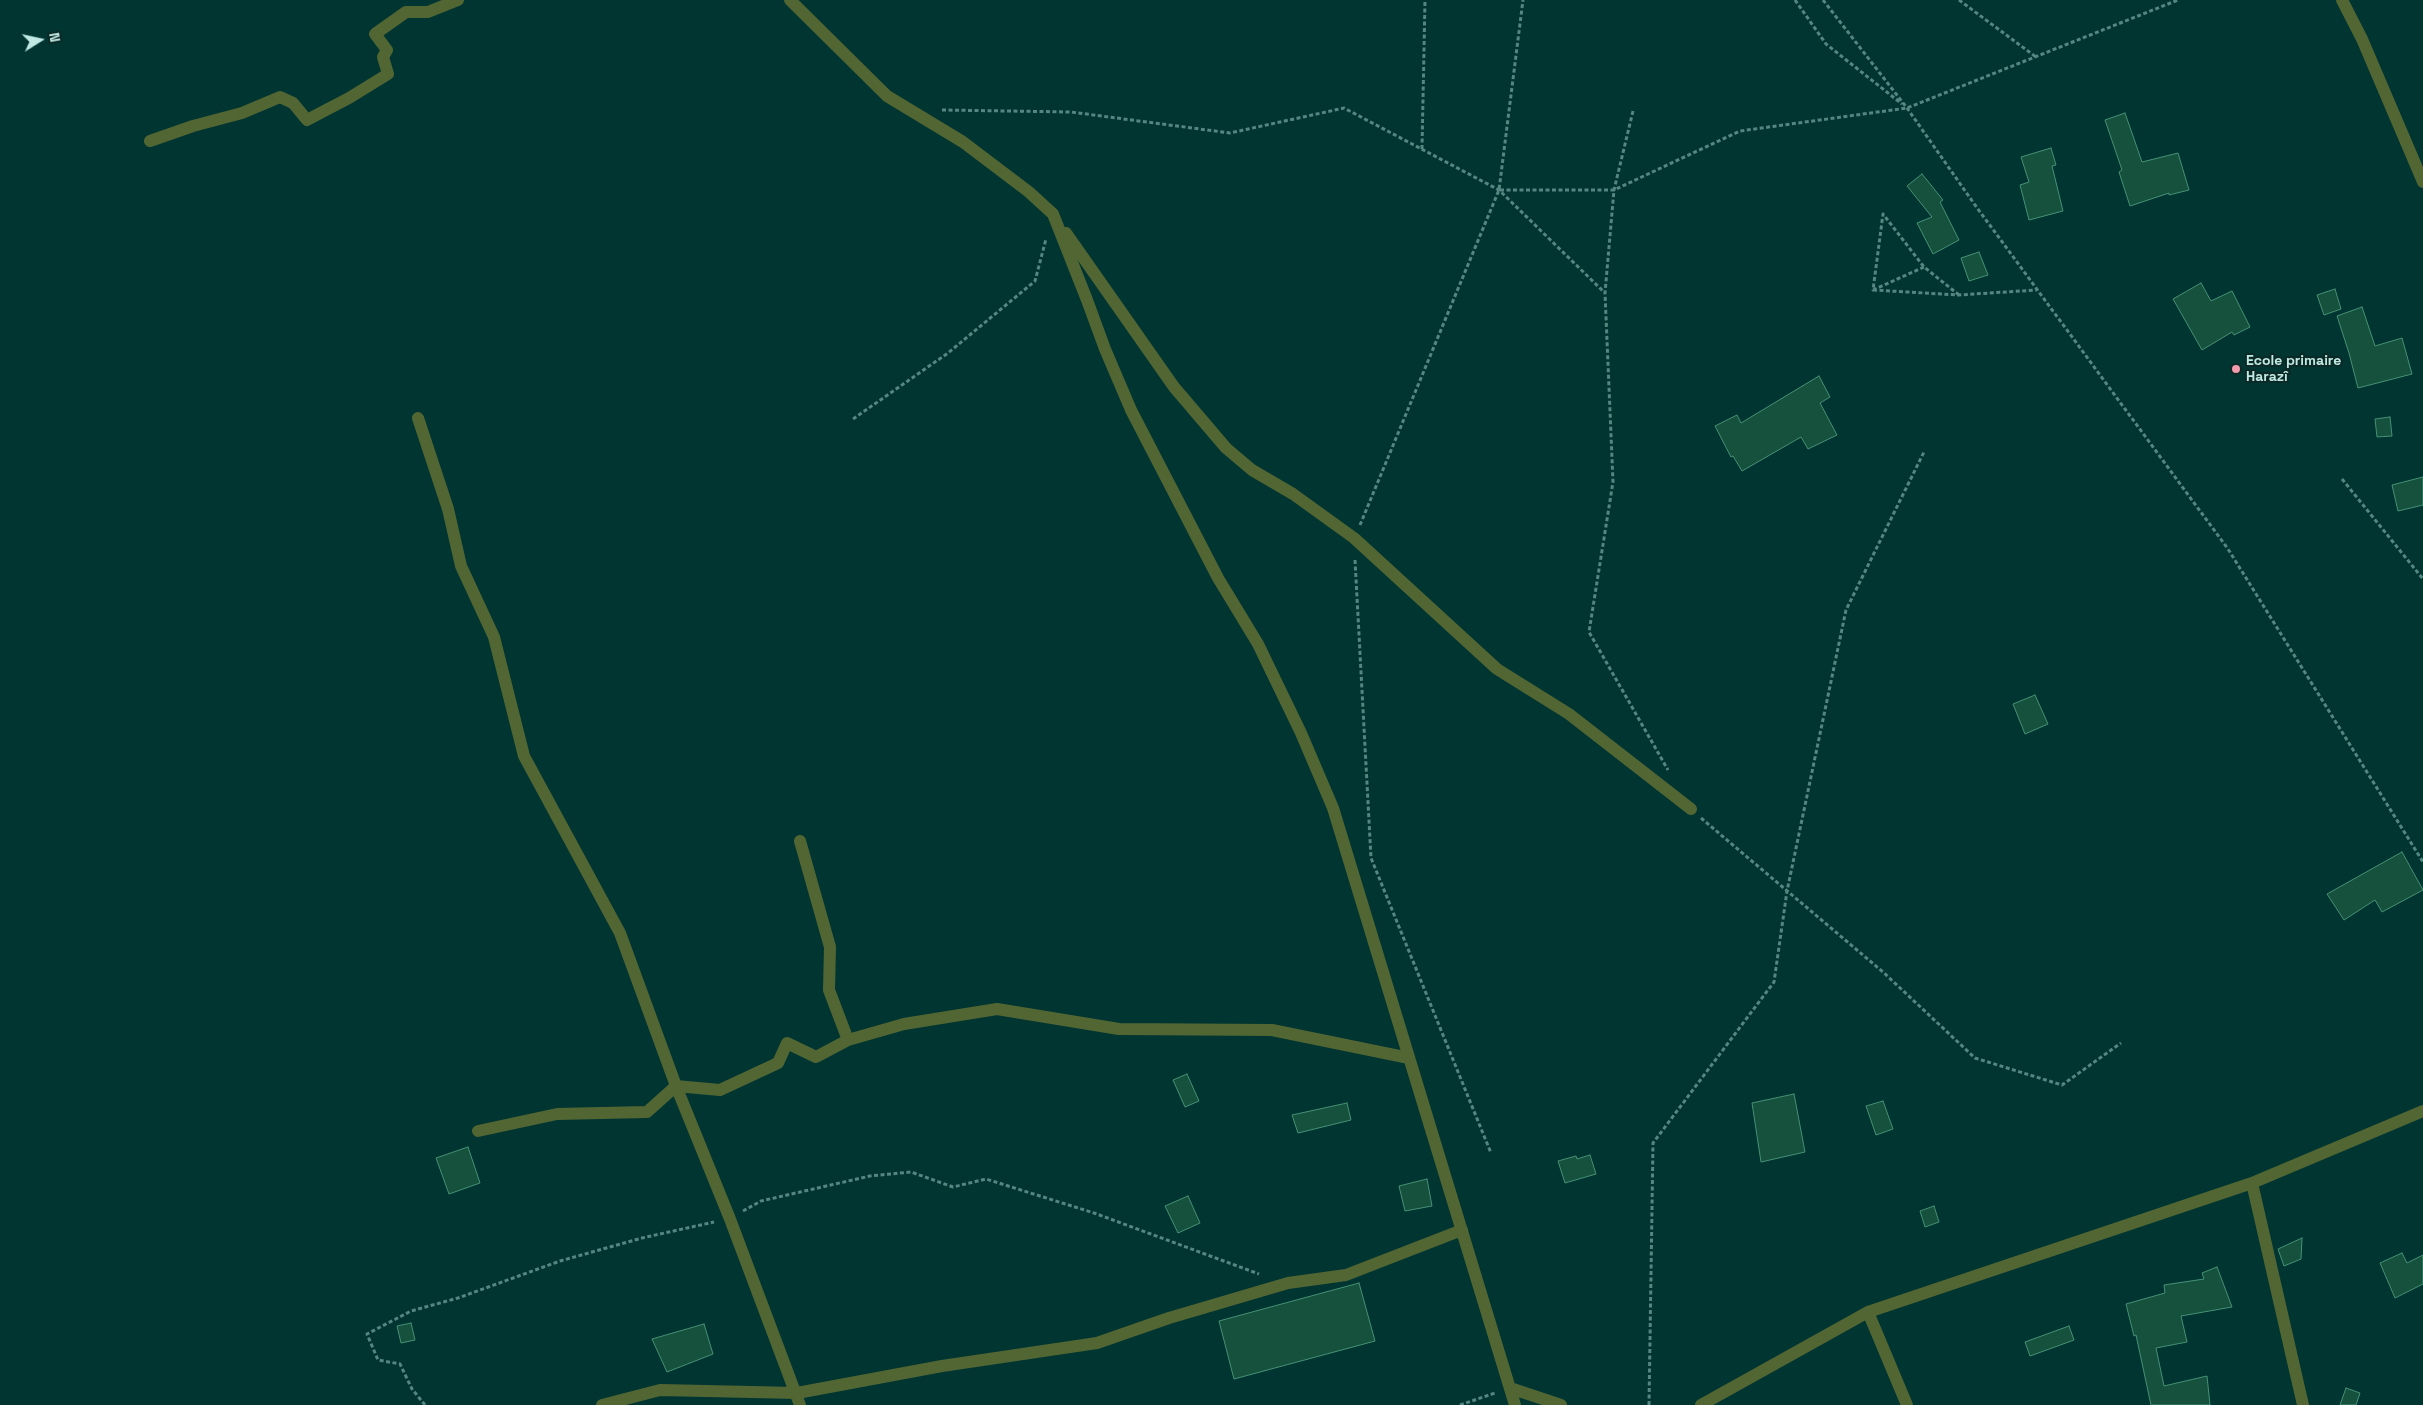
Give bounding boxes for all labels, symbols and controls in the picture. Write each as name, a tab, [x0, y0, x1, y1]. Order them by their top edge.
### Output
north arrow	[15, 15, 65, 65]
text: N	[45, 31, 64, 44]
place label: Ecole primaire Harazî	[2246, 353, 2341, 386]
marker: Ecole primaire Harazî	[2230, 363, 2242, 375]

